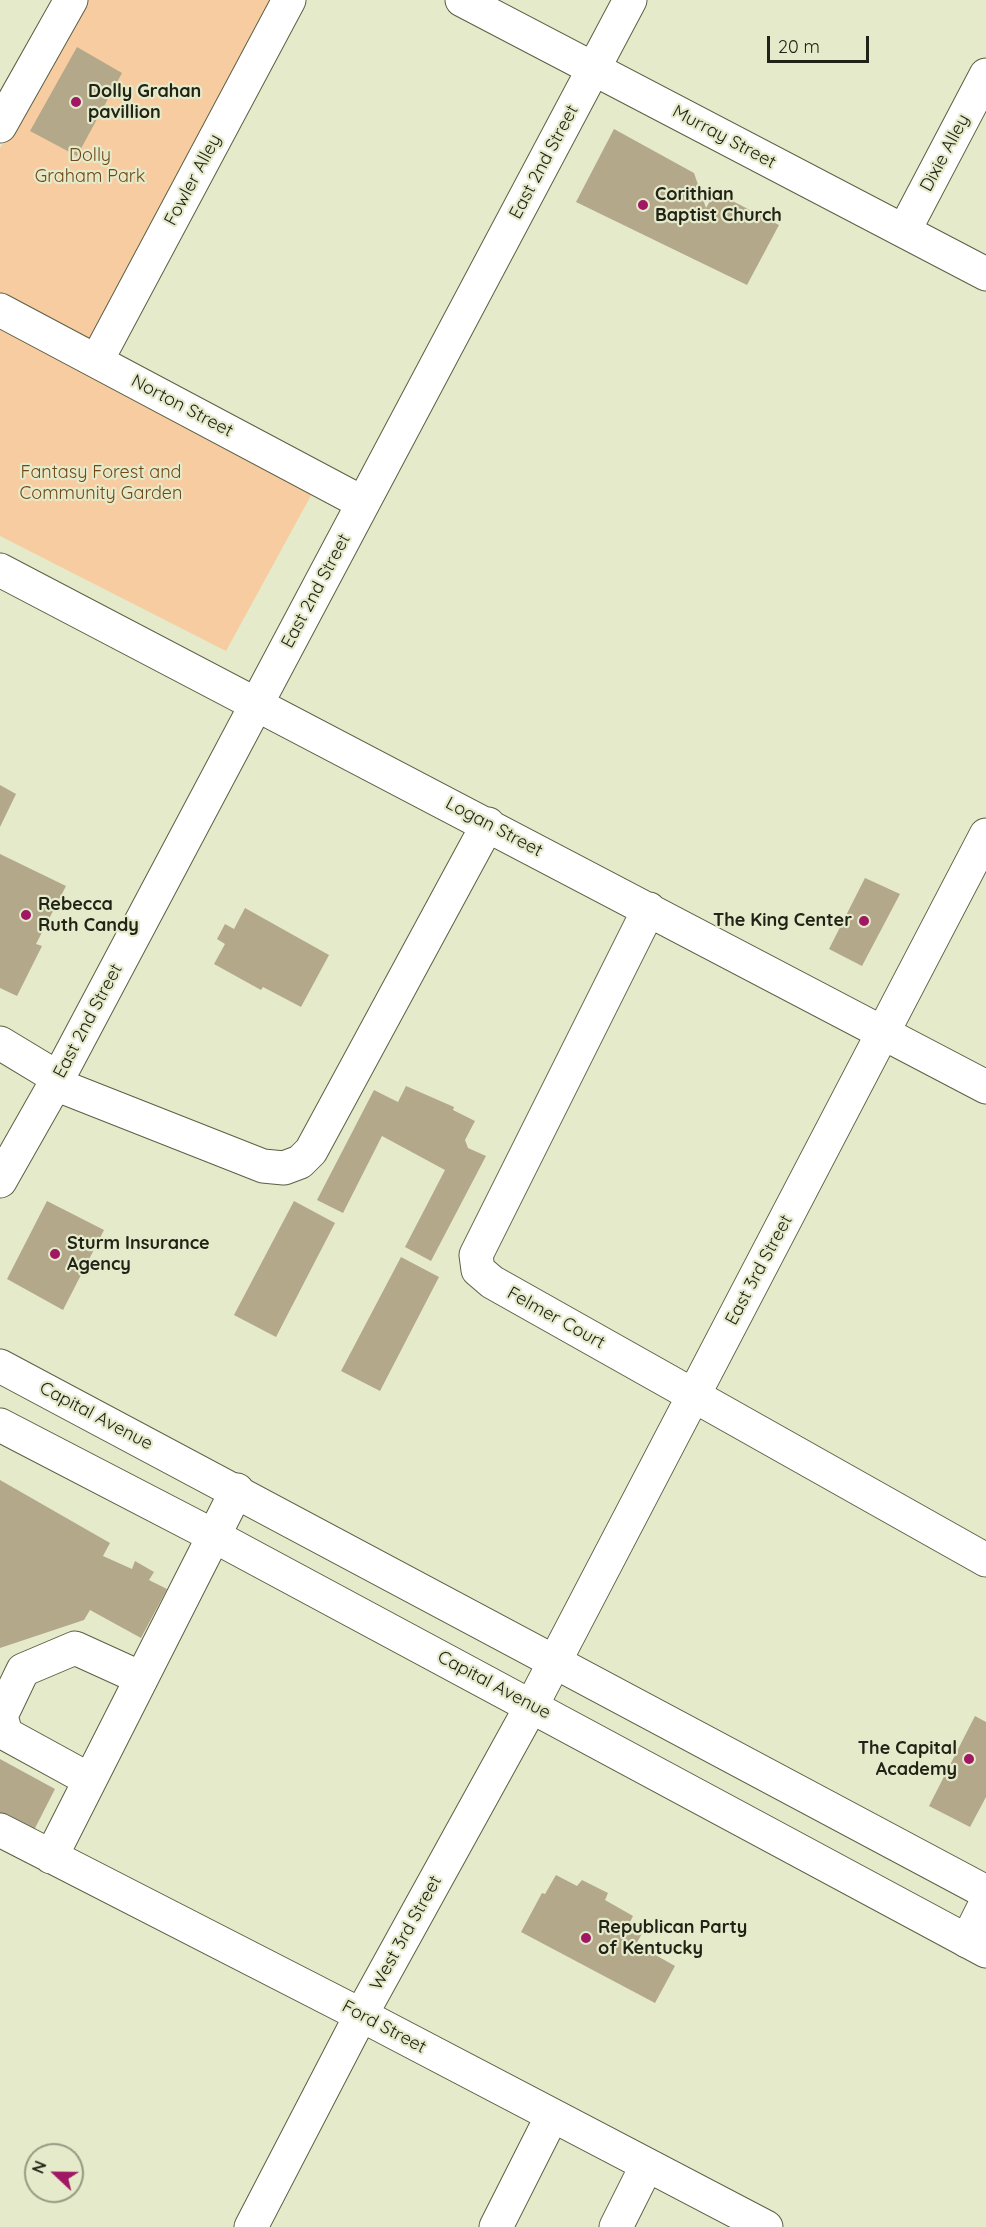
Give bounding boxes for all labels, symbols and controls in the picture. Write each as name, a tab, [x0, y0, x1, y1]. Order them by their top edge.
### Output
scale bar	[770, 24, 872, 62]
text: 20 m	[778, 35, 820, 58]
place label: Dolly Grahan pavillion	[88, 81, 201, 124]
marker: Dolly Grahan pavillion	[69, 95, 83, 109]
street label: East 2nd Street	[505, 101, 583, 223]
street label: Murray Street	[669, 101, 779, 173]
street label: Dixie Alley	[916, 111, 974, 195]
street label: Fowler Alley	[160, 131, 226, 229]
park label: Dolly Graham Park	[35, 145, 145, 188]
place label: Corithian Baptist Church	[655, 184, 782, 226]
marker: Corithian Baptist Church	[636, 198, 650, 212]
street label: Norton Street	[127, 370, 237, 442]
park label: Fantasy Forest and Community Garden	[20, 462, 182, 504]
street label: East 2nd Street	[277, 530, 355, 652]
street label: Logan Street	[442, 792, 546, 862]
place label: Rebecca Ruth Candy	[38, 894, 139, 936]
marker: Rebecca Ruth Candy	[19, 908, 33, 922]
place label: The King Center	[713, 910, 852, 932]
marker: The King Center	[857, 914, 871, 928]
street label: East 2nd Street	[49, 960, 127, 1082]
street label: East 3rd Street	[721, 1211, 797, 1329]
place label: Sturm Insurance Agency	[67, 1233, 210, 1276]
marker: Sturm Insurance Agency	[48, 1247, 62, 1261]
street label: Felmer Court	[503, 1282, 609, 1354]
street label: Capital Avenue	[36, 1377, 156, 1455]
street label: Capital Avenue	[434, 1646, 554, 1724]
place label: The Capital Academy	[858, 1738, 957, 1780]
marker: The Capital Academy	[962, 1752, 976, 1766]
street label: West 3rd Street	[366, 1872, 446, 1994]
place label: Republican Party of Kentucky	[598, 1917, 747, 1960]
marker: Republican Party of Kentucky	[579, 1931, 593, 1945]
street label: Ford Street	[338, 1996, 430, 2058]
north arrow	[24, 2143, 84, 2203]
text: N	[28, 2158, 51, 2176]

